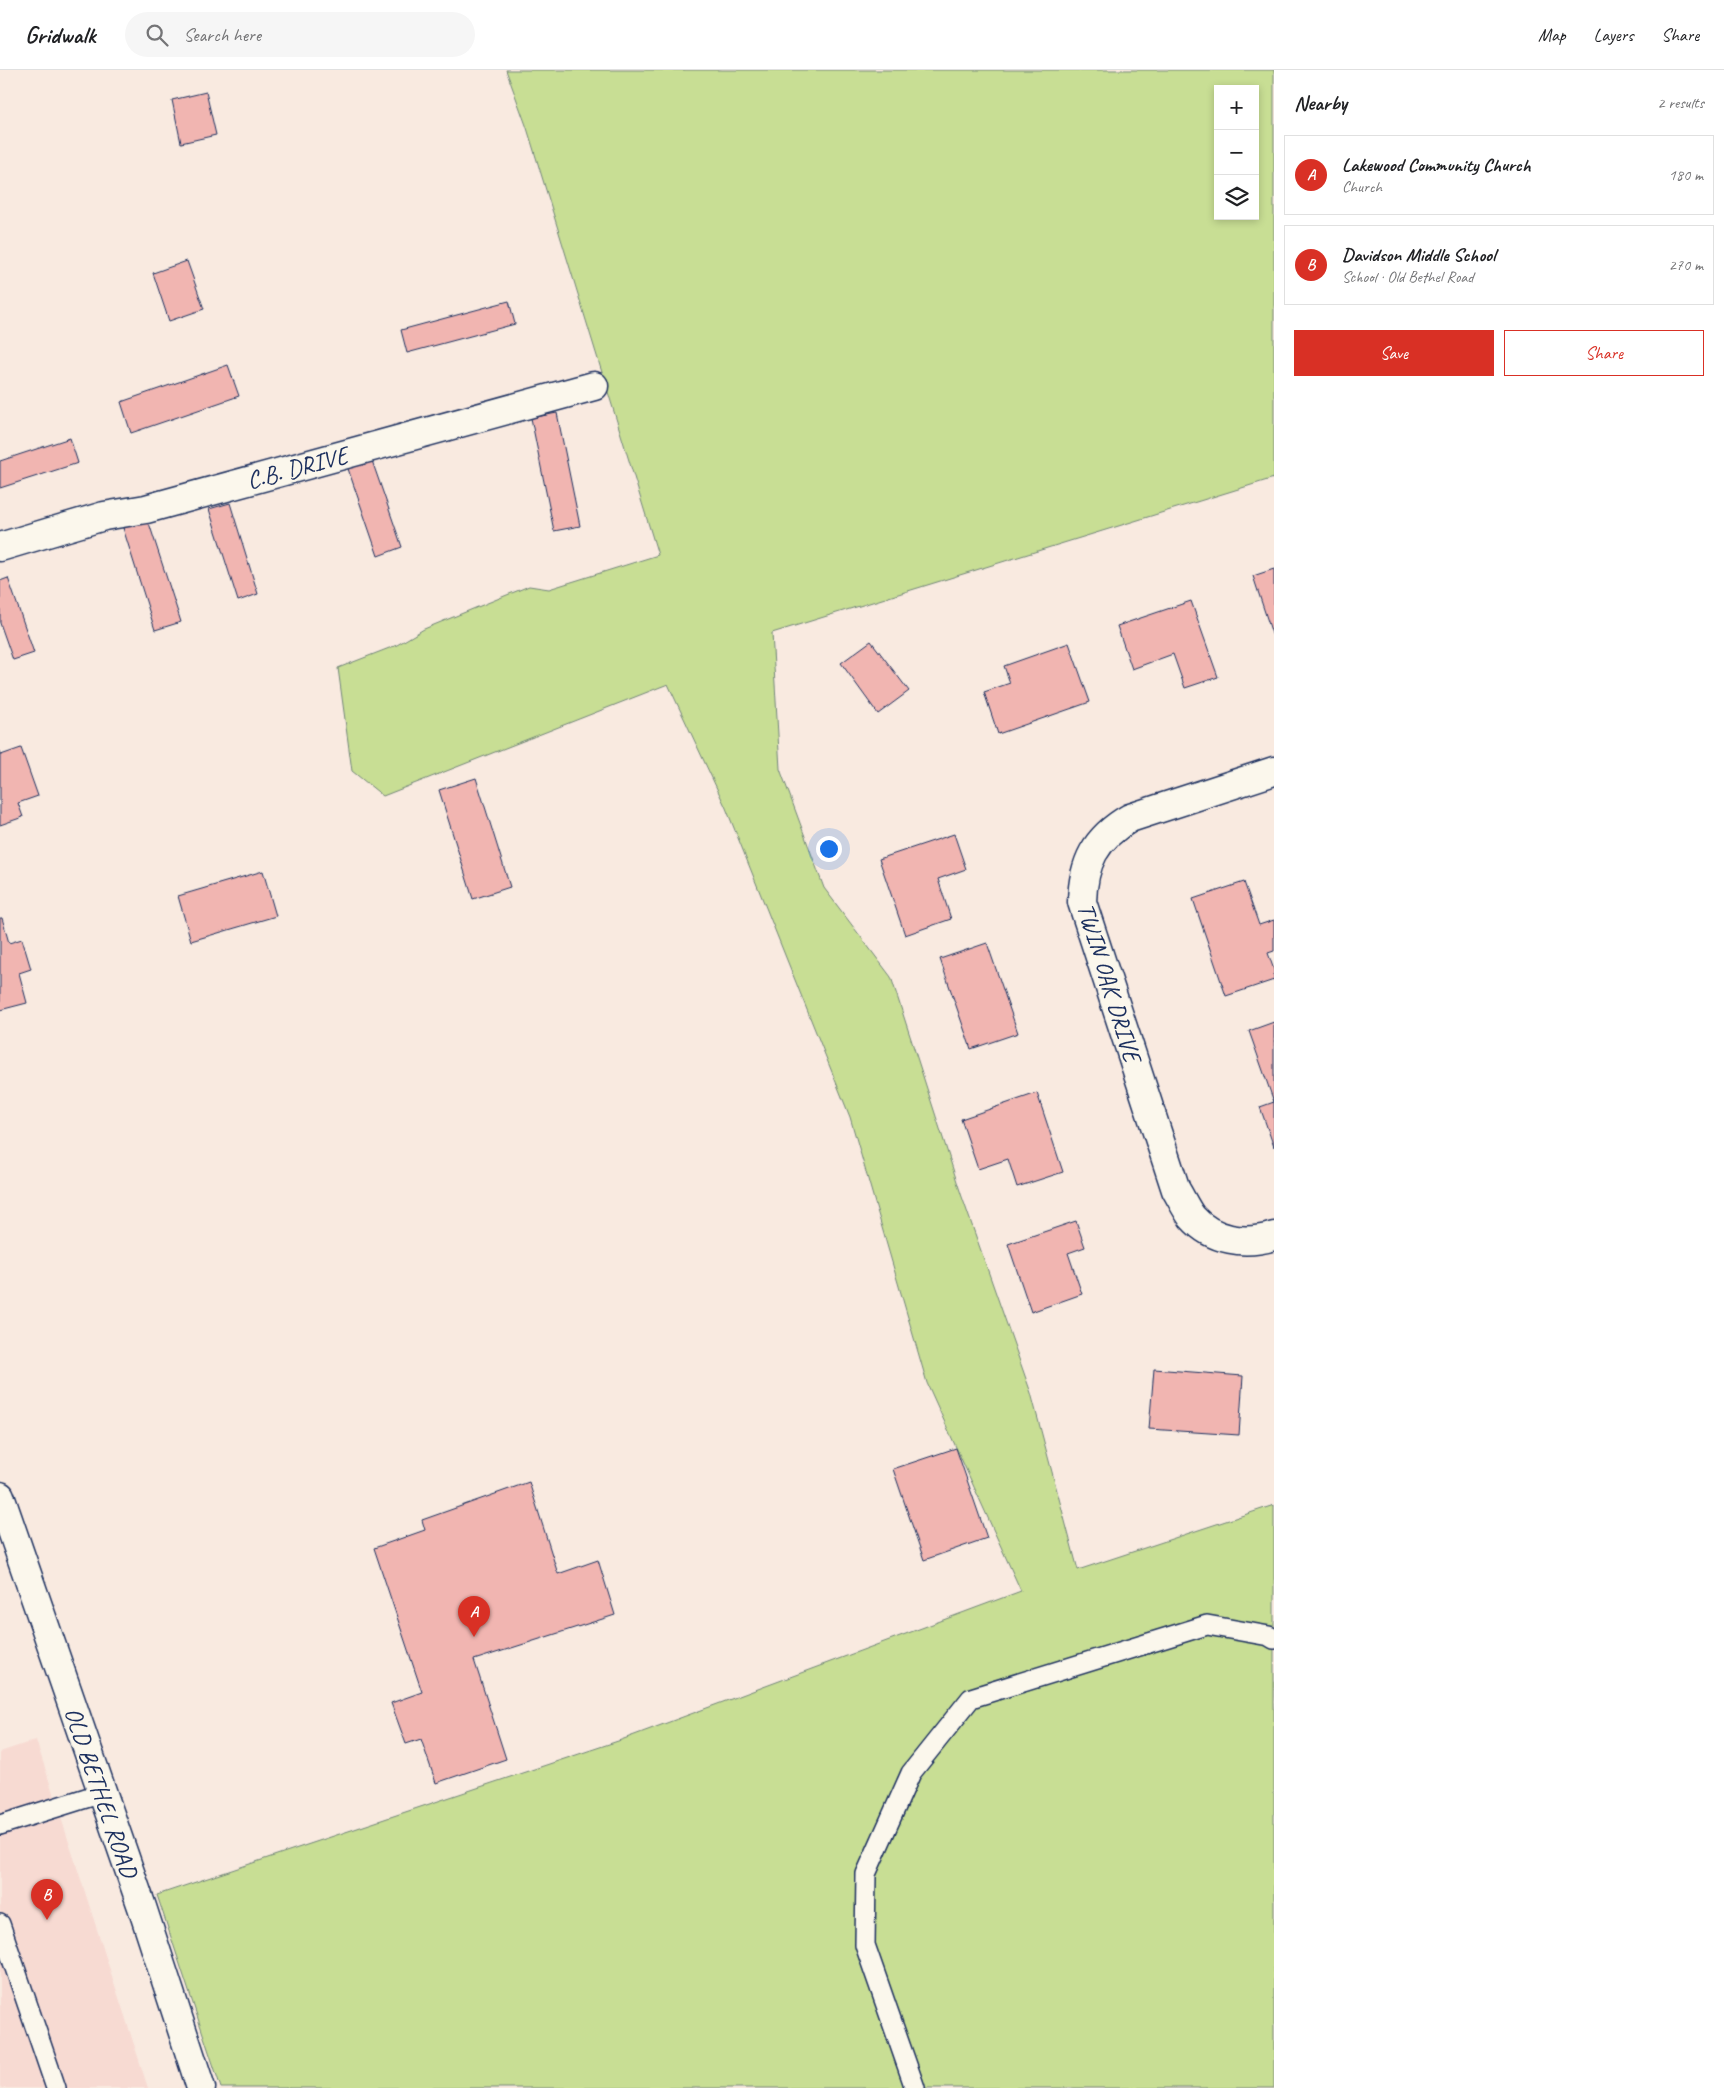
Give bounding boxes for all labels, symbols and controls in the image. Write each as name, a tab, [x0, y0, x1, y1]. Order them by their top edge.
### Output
search box	[125, 12, 475, 57]
text: Gridwalk	[25, 20, 95, 50]
icon: search	[143, 21, 171, 49]
text: Search here	[183, 23, 261, 47]
text: Map	[1538, 24, 1566, 46]
text: Layers	[1594, 24, 1633, 46]
text: Share	[1661, 24, 1699, 46]
map controls	[1214, 85, 1259, 220]
button: +	[1214, 85, 1259, 130]
text: Nearby	[1294, 90, 1347, 116]
text: 2 results	[1657, 93, 1704, 113]
button: −	[1214, 130, 1259, 175]
text: Lakewood Community Church	[1342, 153, 1530, 177]
text: A	[1307, 165, 1315, 185]
text: 180 m	[1669, 165, 1703, 185]
button: layers	[1214, 175, 1259, 220]
text: Church	[1342, 177, 1382, 197]
text: Davidson Middle School	[1342, 243, 1495, 267]
text: B	[1307, 255, 1315, 275]
text: 270 m	[1669, 255, 1703, 275]
text: School · Old Bethel Road	[1342, 267, 1474, 287]
button: Save	[1294, 330, 1494, 376]
button: Share	[1504, 330, 1704, 376]
street label: C.B. DRIVE	[243, 438, 354, 497]
your location	[816, 836, 842, 862]
street label: TWIN OAK DRIVE	[1070, 899, 1149, 1069]
pin: A	[458, 1596, 490, 1637]
street label: OLD BETHEL ROAD	[57, 1703, 146, 1883]
pin: B	[31, 1879, 63, 1920]

